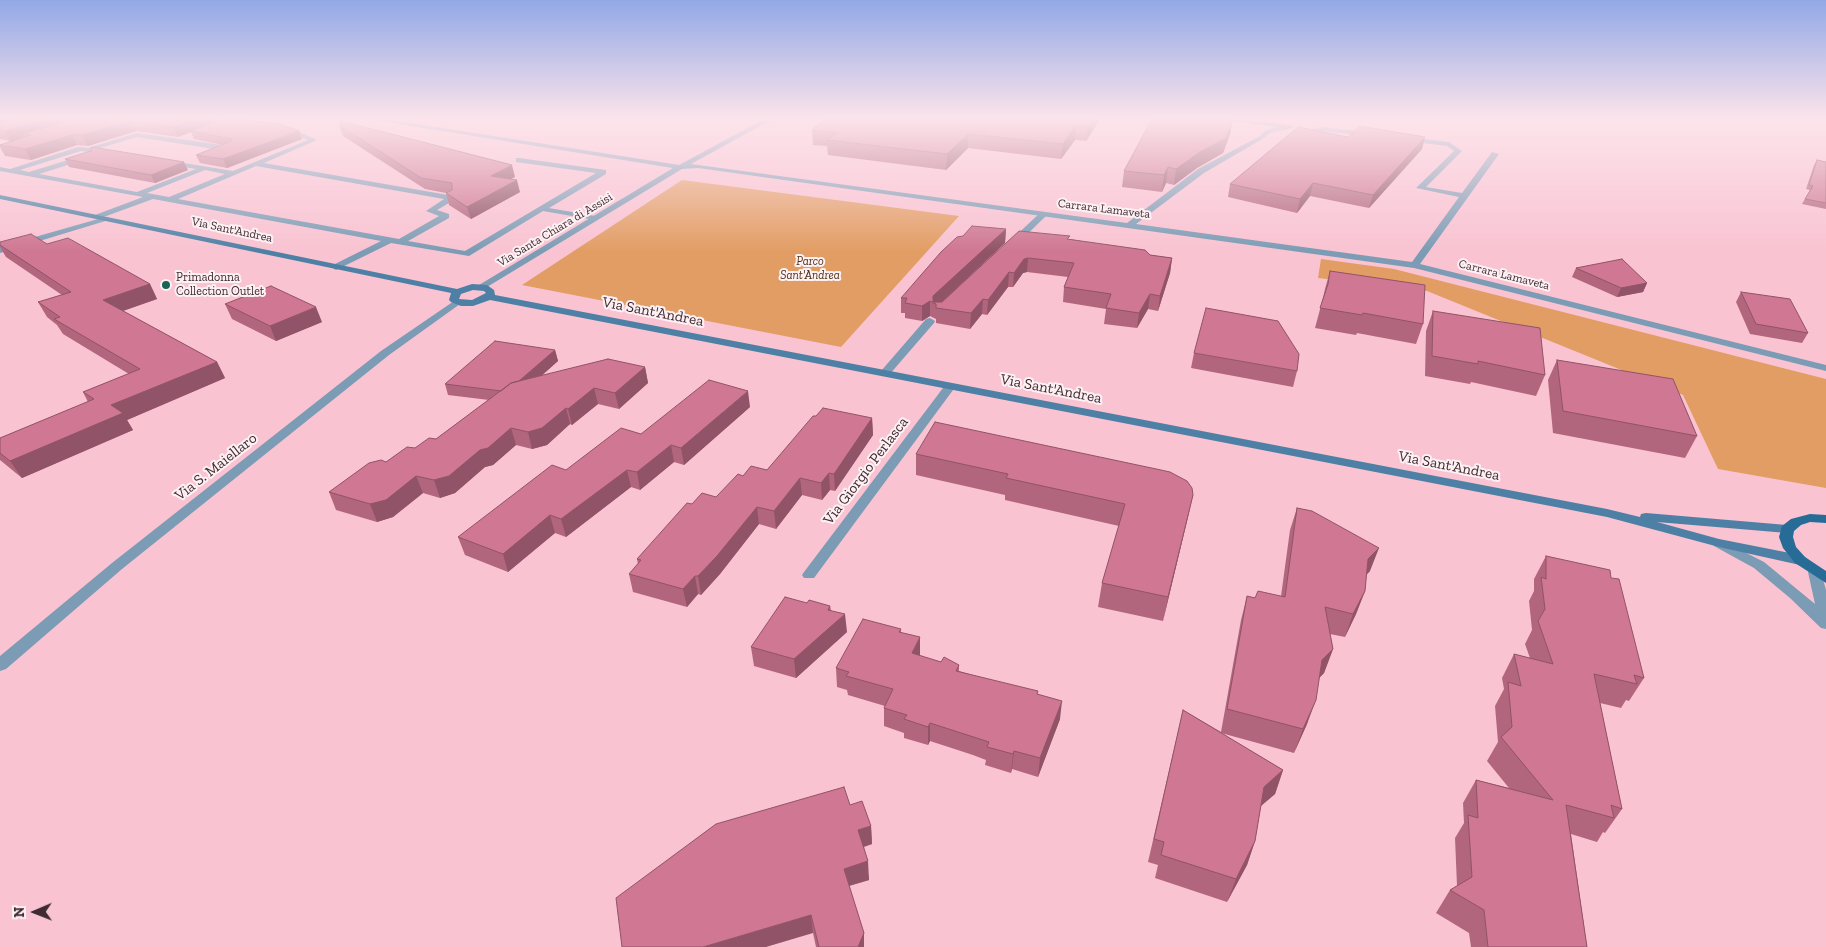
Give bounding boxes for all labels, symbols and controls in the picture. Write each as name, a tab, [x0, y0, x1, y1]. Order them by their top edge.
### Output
street label: Via Santa Chiara di Assisi	[495, 190, 615, 270]
street label: Carrara Lamaveta	[1057, 196, 1151, 222]
street label: Via Sant'Andrea	[190, 214, 274, 246]
park label: Parco Sant'Andrea	[780, 255, 840, 283]
street label: Carrara Lamaveta	[1457, 257, 1551, 293]
place label: Primadonna Collection Outlet	[176, 271, 264, 299]
marker: Primadonna Collection Outlet	[160, 279, 172, 291]
street label: Via Sant'Andrea	[601, 293, 705, 331]
street label: Via Sant'Andrea	[999, 370, 1103, 408]
street label: Via Giorgio Perlasca	[820, 414, 912, 528]
street label: Via S. Maiellaro	[171, 429, 261, 505]
street label: Via Sant'Andrea	[1397, 447, 1501, 485]
north arrow	[10, 887, 60, 937]
text: N	[11, 907, 28, 918]

